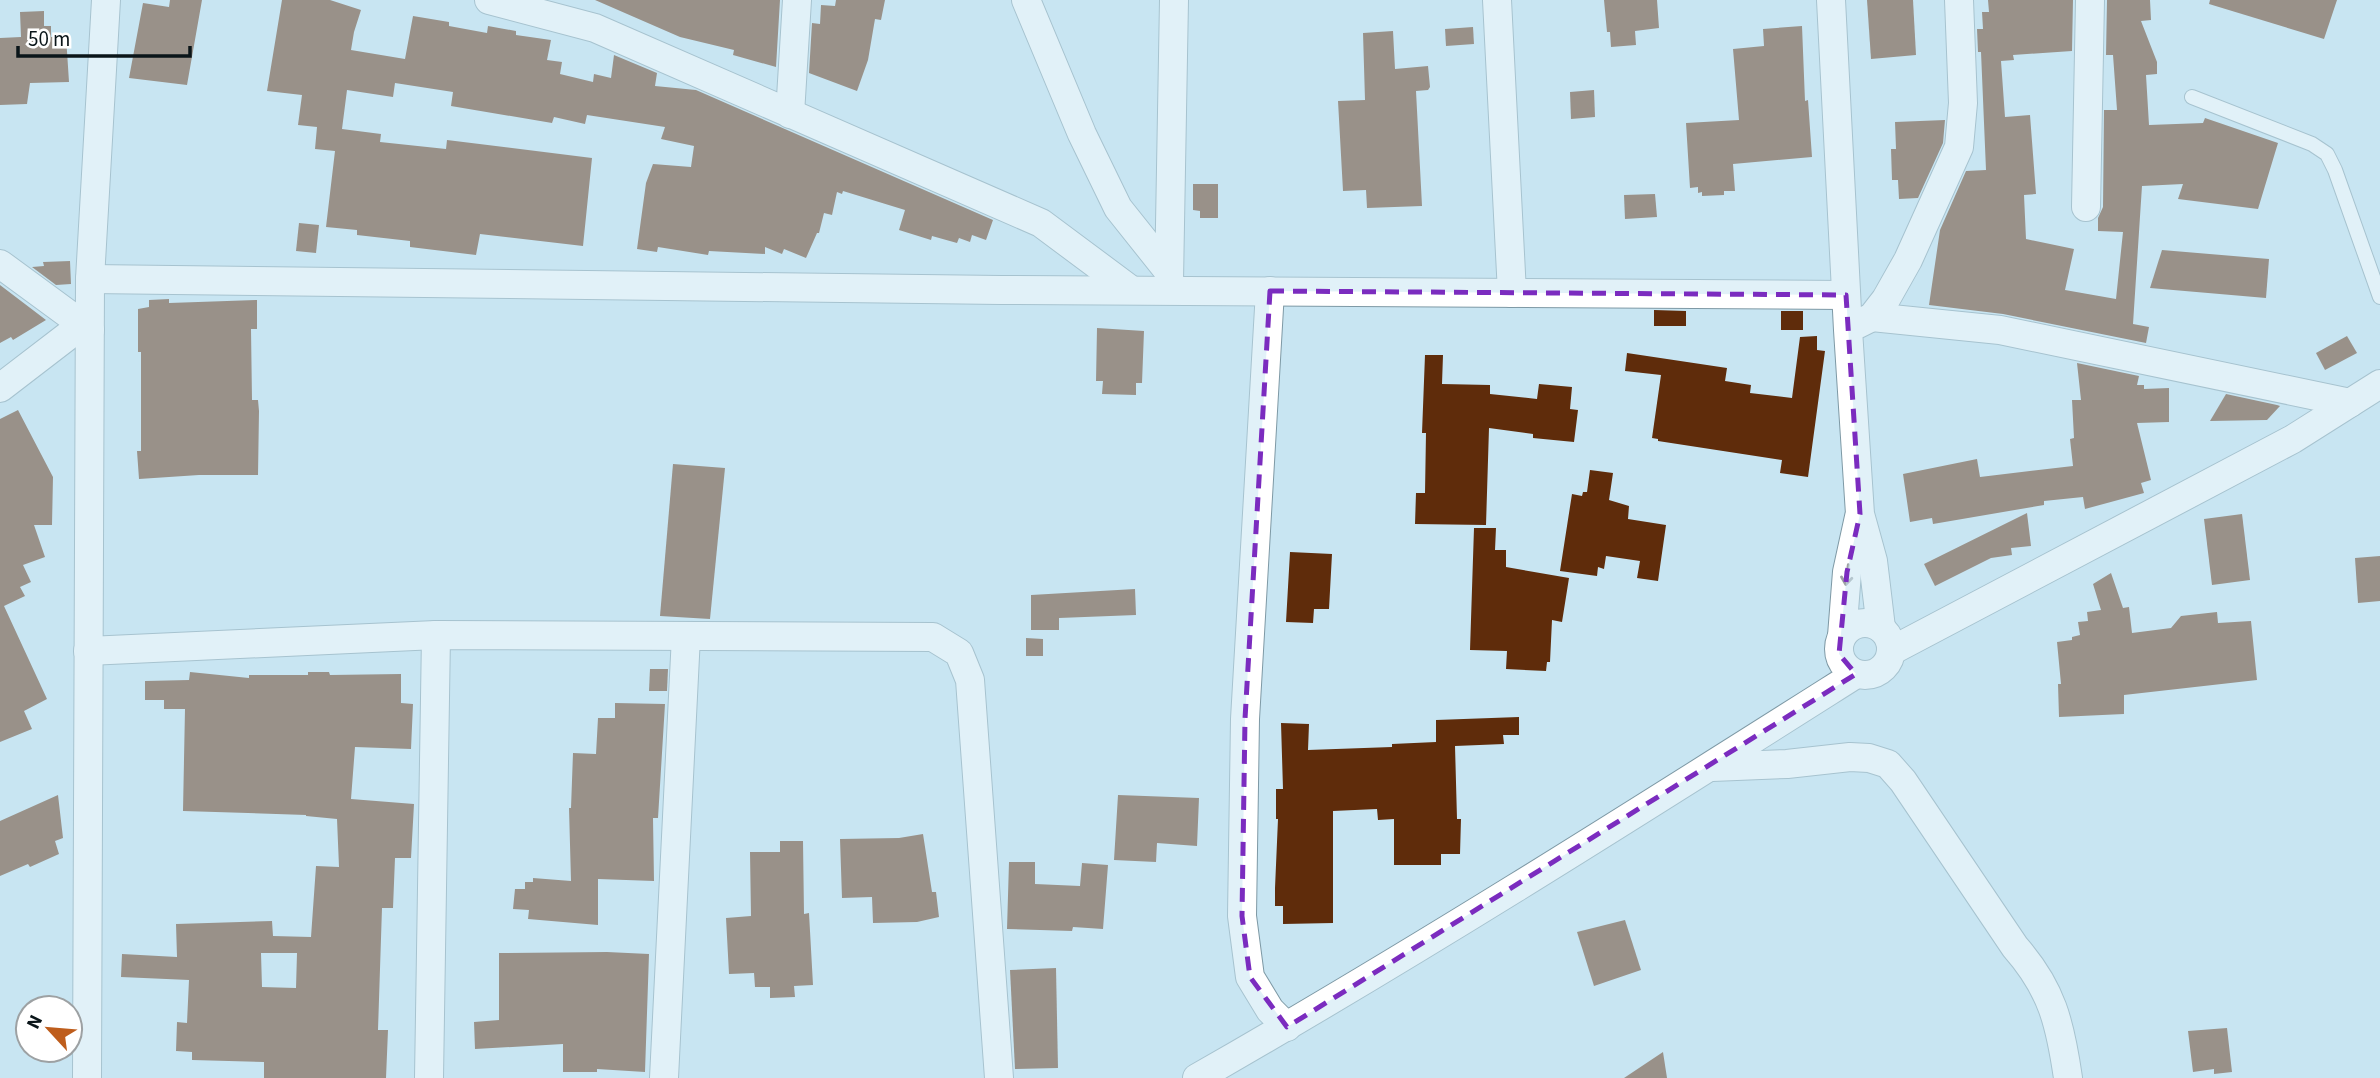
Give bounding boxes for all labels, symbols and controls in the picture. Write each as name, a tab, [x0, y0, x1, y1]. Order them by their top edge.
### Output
scale bar	[18, 14, 189, 58]
text: 50 m	[28, 24, 70, 54]
one-way arrow	[1841, 563, 1854, 585]
north arrow	[14, 994, 84, 1064]
text: N	[20, 1011, 50, 1034]

